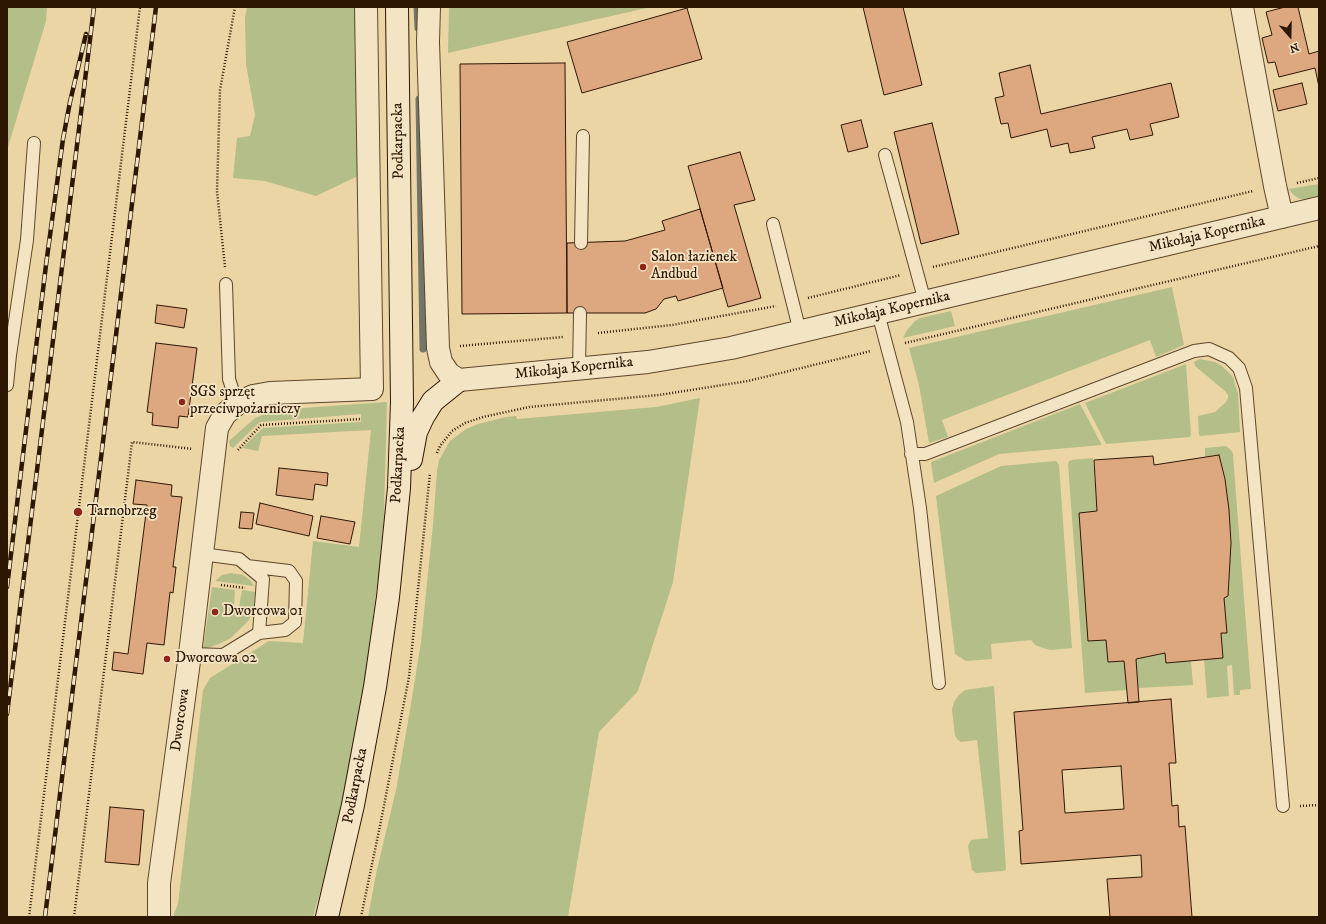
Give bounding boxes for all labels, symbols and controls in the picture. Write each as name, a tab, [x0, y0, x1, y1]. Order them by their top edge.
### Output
north arrow	[1270, 16, 1310, 56]
text: N	[1287, 39, 1301, 55]
street label: Podkarpacka	[389, 102, 409, 180]
street label: Mikołaja Kopernika	[1147, 213, 1267, 257]
place label: Salon łazienek Andbud	[651, 249, 737, 284]
marker: Salon łazienek Andbud	[638, 262, 648, 272]
street label: Mikołaja Kopernika	[832, 288, 952, 332]
street label: Mikołaja Kopernika	[514, 354, 634, 384]
place label: SGS sprzęt przeciwpożarniczy	[190, 384, 301, 419]
marker: SGS sprzęt przeciwpożarniczy	[177, 397, 187, 407]
street label: Podkarpacka	[388, 426, 410, 504]
place label: Tarnobrzeg	[87, 503, 157, 521]
marker: Tarnobrzeg	[72, 506, 84, 518]
place label: Dworcowa 01	[223, 603, 303, 621]
marker: Dworcowa 01	[210, 607, 220, 617]
place label: Dworcowa 02	[175, 650, 257, 668]
marker: Dworcowa 02	[162, 654, 172, 664]
street label: Dworcowa	[168, 687, 194, 753]
street label: Podkarpacka	[340, 747, 372, 825]

